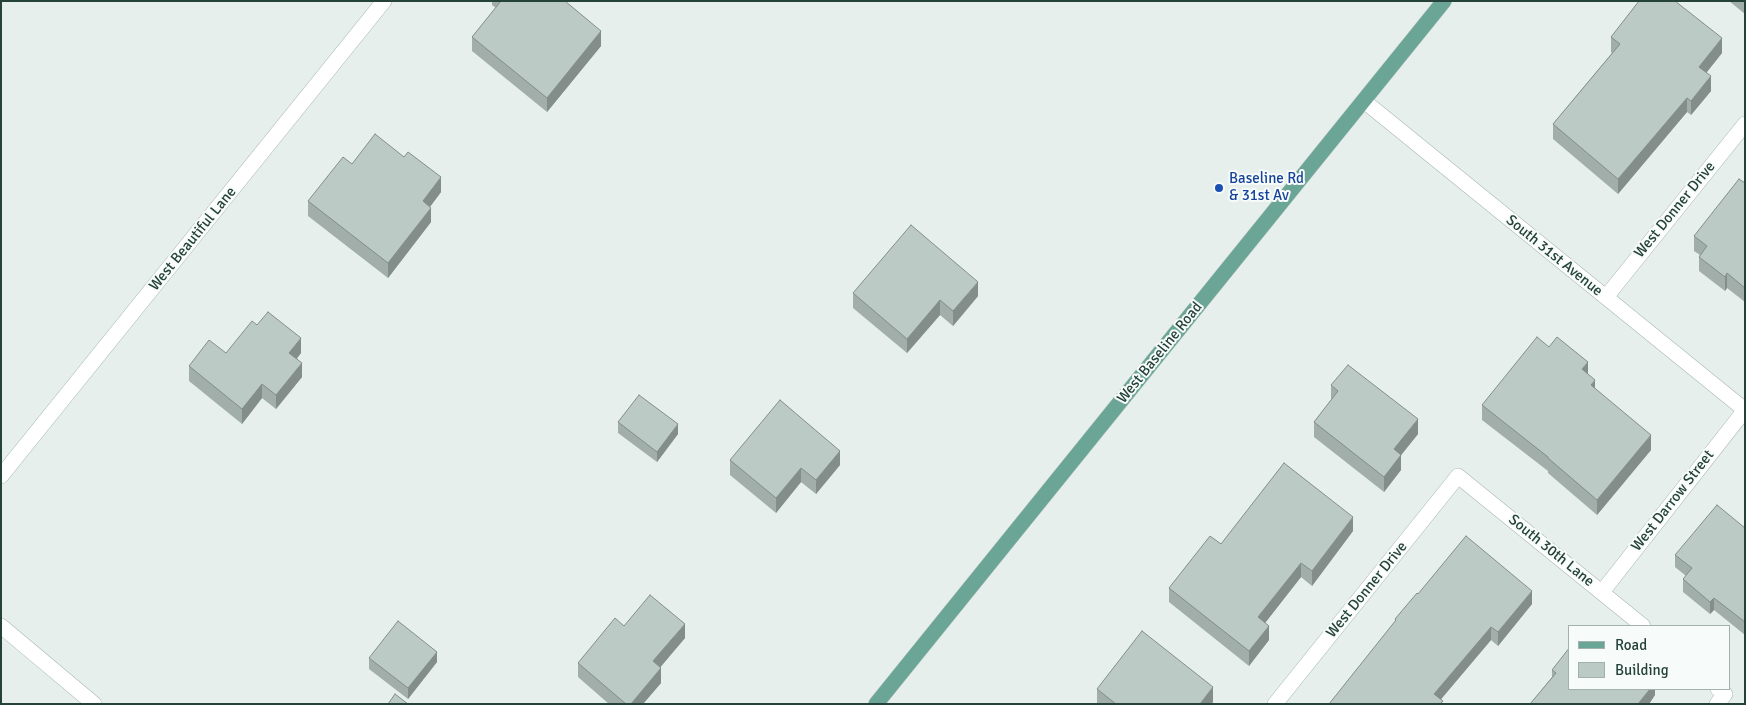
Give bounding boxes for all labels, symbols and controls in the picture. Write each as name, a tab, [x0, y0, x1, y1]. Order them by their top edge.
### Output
street label: West Donner Drive	[1631, 158, 1719, 262]
place label: Baseline Rd & 31st Av	[1229, 170, 1304, 205]
marker: Baseline Rd & 31st Av	[1213, 182, 1225, 194]
street label: West Beautiful Lane	[146, 183, 240, 295]
street label: South 31st Avenue	[1502, 211, 1606, 301]
street label: West Baseline Road	[1114, 299, 1206, 407]
street label: West Darrow Street	[1628, 447, 1718, 555]
street label: South 30th Lane	[1505, 511, 1597, 591]
street label: West Donner Drive	[1323, 538, 1411, 642]
legend	[1568, 625, 1731, 690]
text: Road	[1615, 636, 1647, 654]
text: Building	[1615, 661, 1669, 679]

